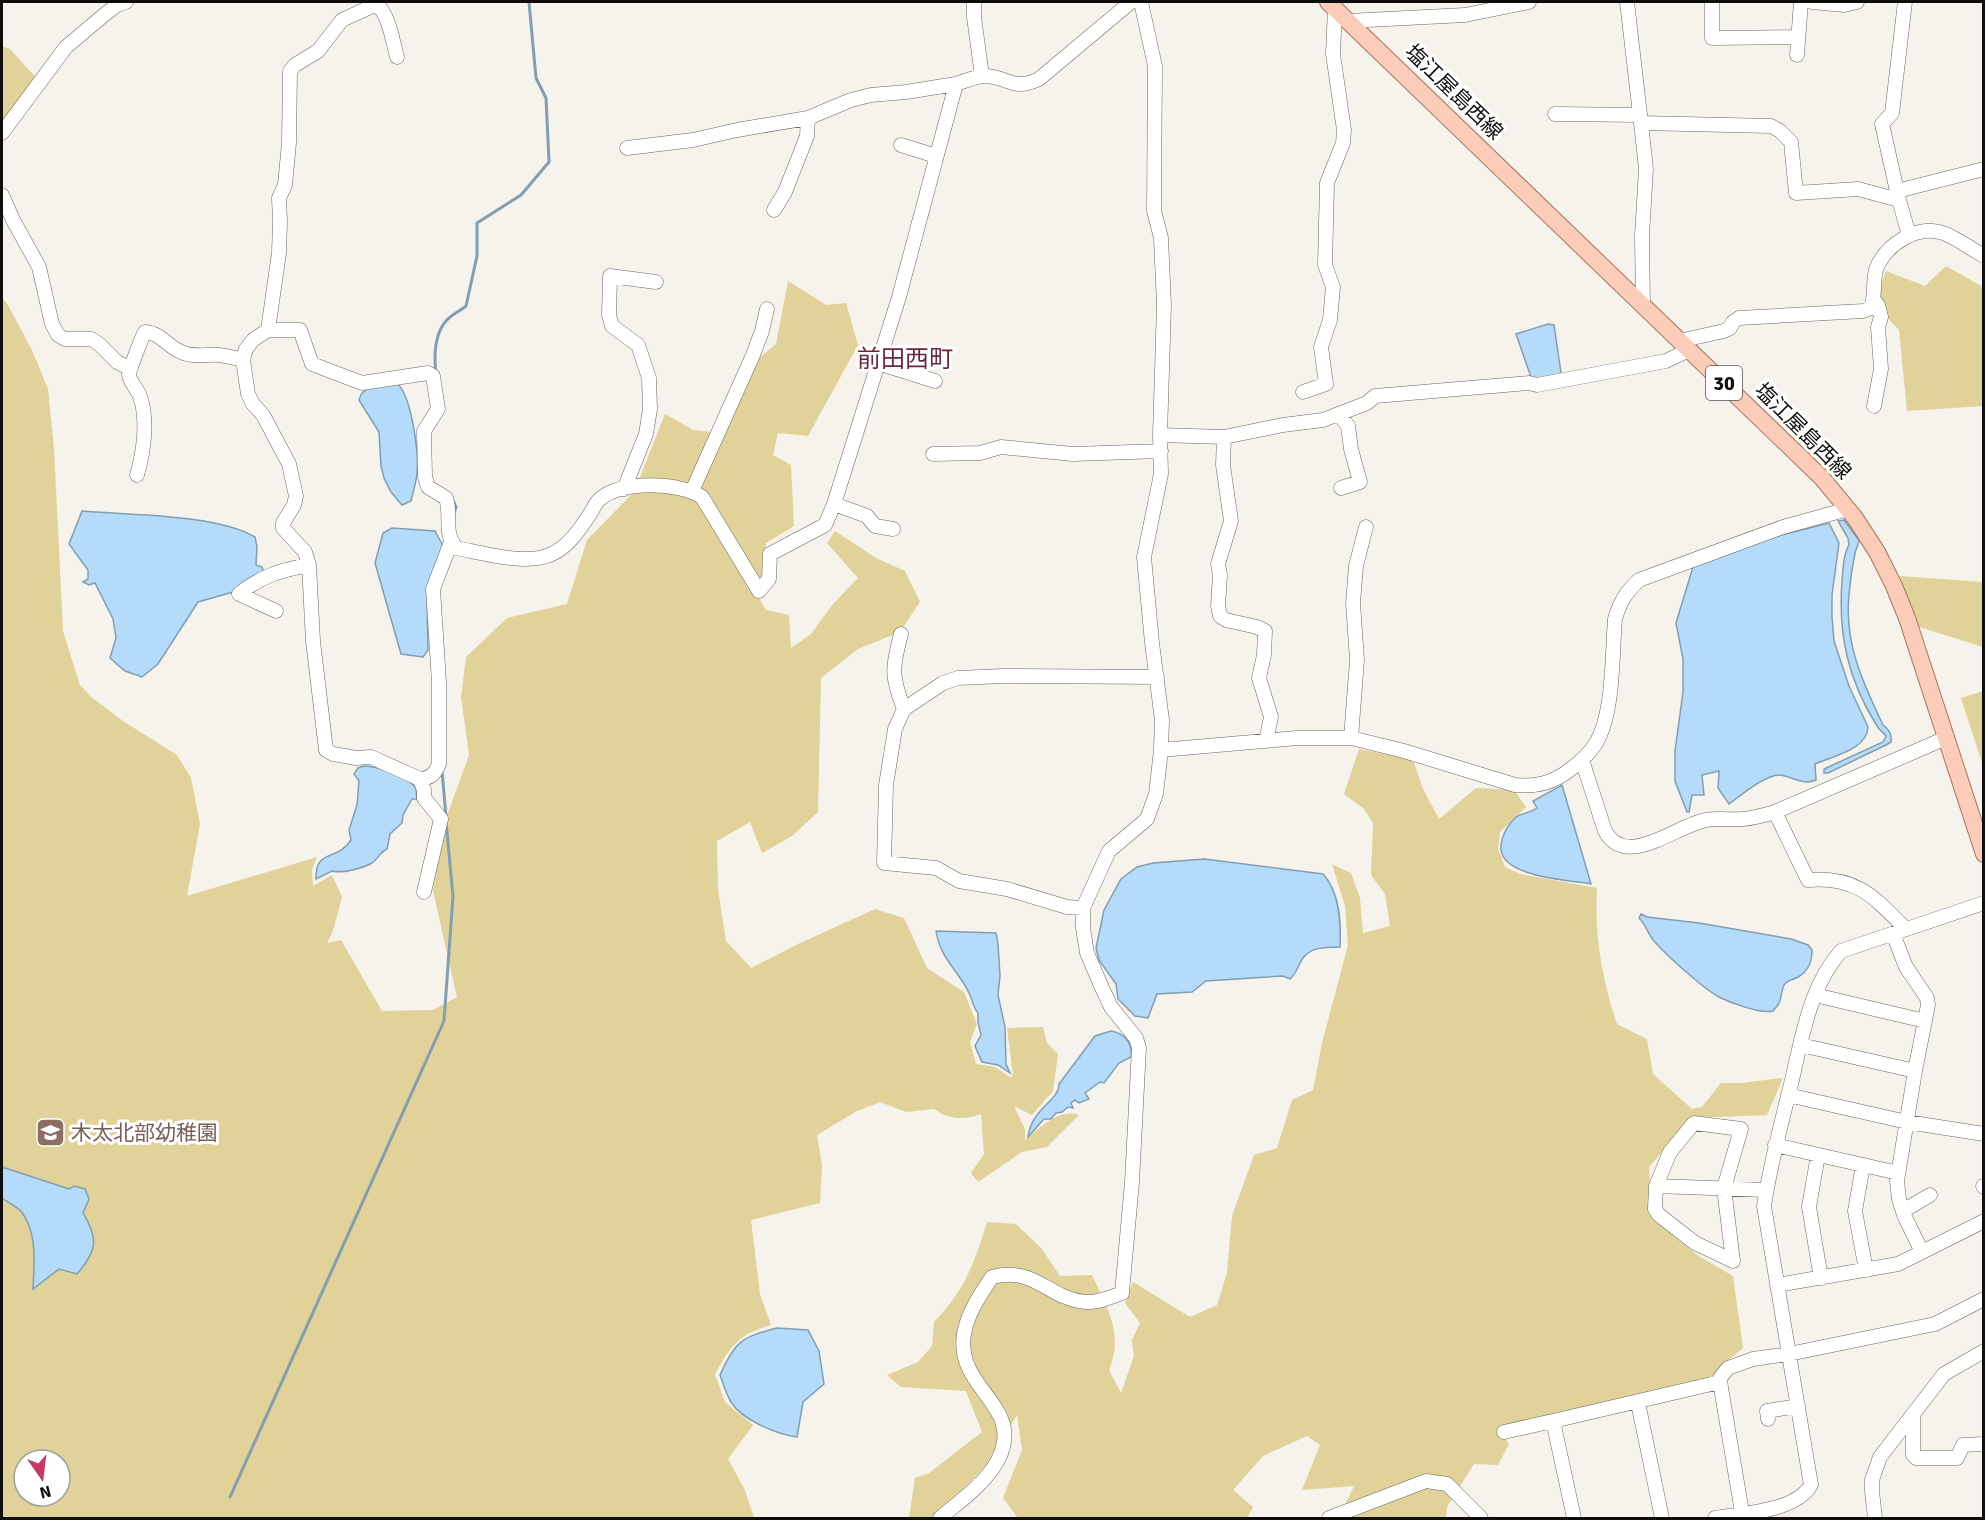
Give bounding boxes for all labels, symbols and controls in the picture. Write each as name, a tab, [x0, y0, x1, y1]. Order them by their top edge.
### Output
street label: 塩江屋島西線	[1400, 39, 1508, 145]
district label: 前田西町	[857, 344, 953, 374]
road number: 30	[1706, 366, 1742, 400]
street label: 塩江屋島西線	[1749, 377, 1857, 485]
school or university icon: 木太北部幼稚園	[34, 1117, 66, 1149]
place label: 木太北部幼稚園	[71, 1120, 218, 1146]
north arrow	[12, 1448, 72, 1508]
text: N	[38, 1481, 53, 1503]

